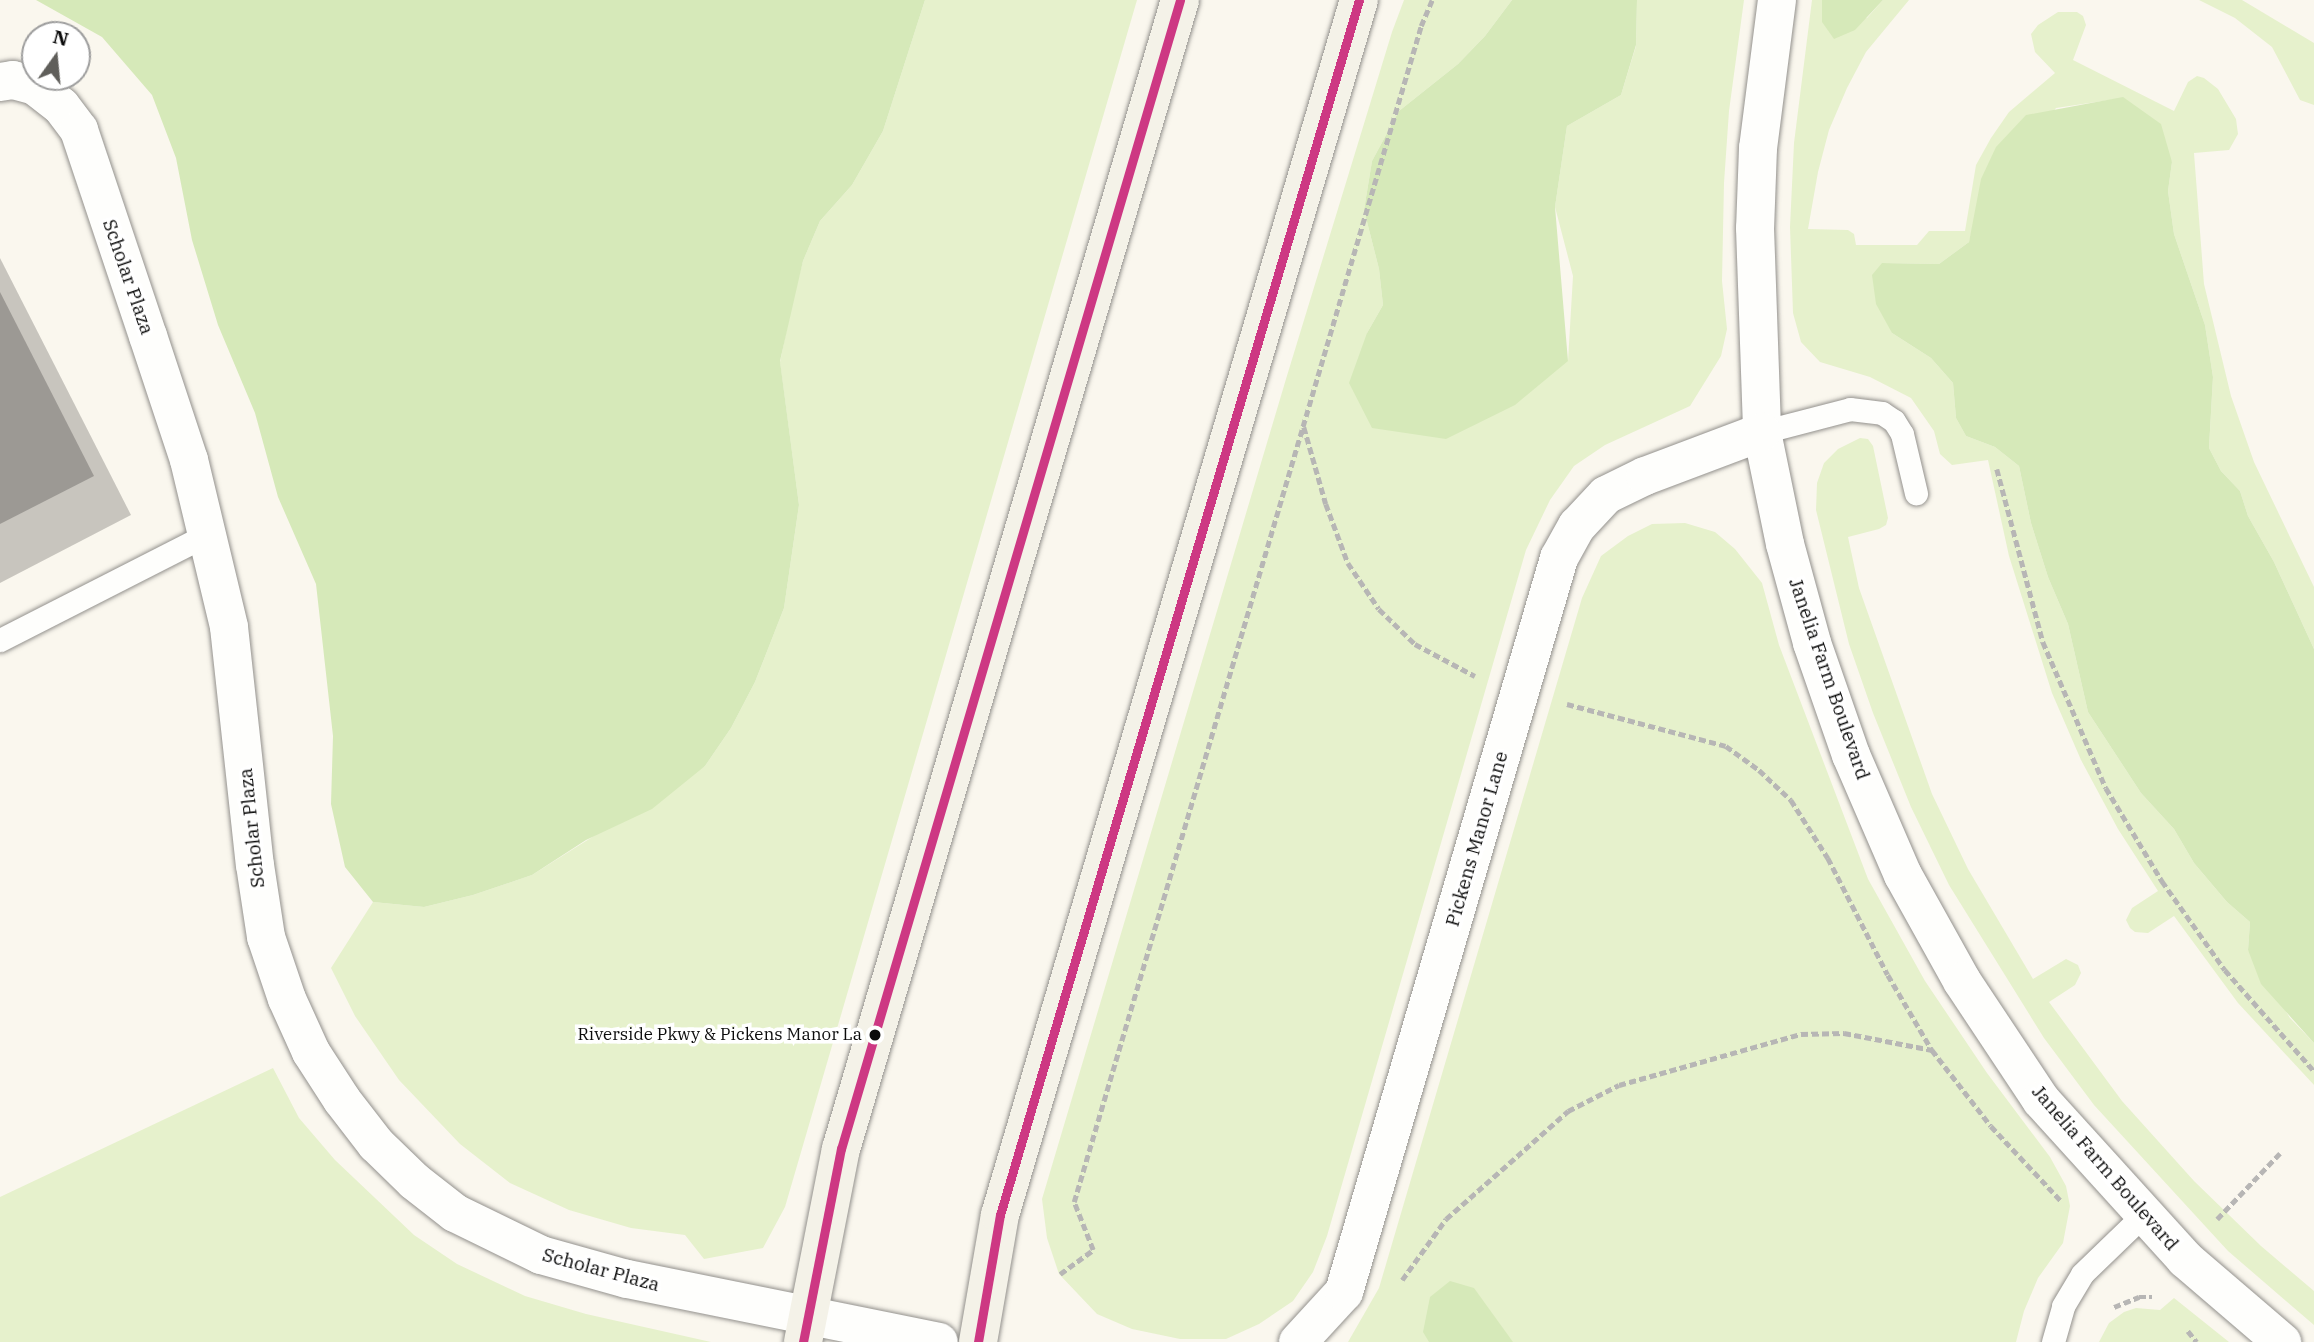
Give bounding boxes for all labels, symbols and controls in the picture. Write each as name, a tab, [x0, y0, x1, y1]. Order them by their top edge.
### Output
north arrow	[21, 21, 91, 91]
text: N	[51, 24, 71, 51]
street label: Scholar Plaza	[98, 216, 158, 338]
street label: Janelia Farm Boulevard	[1784, 575, 1874, 783]
street label: Pickens Manor Lane	[1441, 749, 1513, 929]
street label: Scholar Plaza	[234, 767, 270, 889]
place label: Riverside Pkwy & Pickens Manor La	[577, 1025, 862, 1045]
marker: Riverside Pkwy & Pickens Manor La	[868, 1028, 882, 1042]
street label: Janelia Farm Boulevard	[2027, 1081, 2183, 1255]
street label: Scholar Plaza	[540, 1243, 662, 1297]

